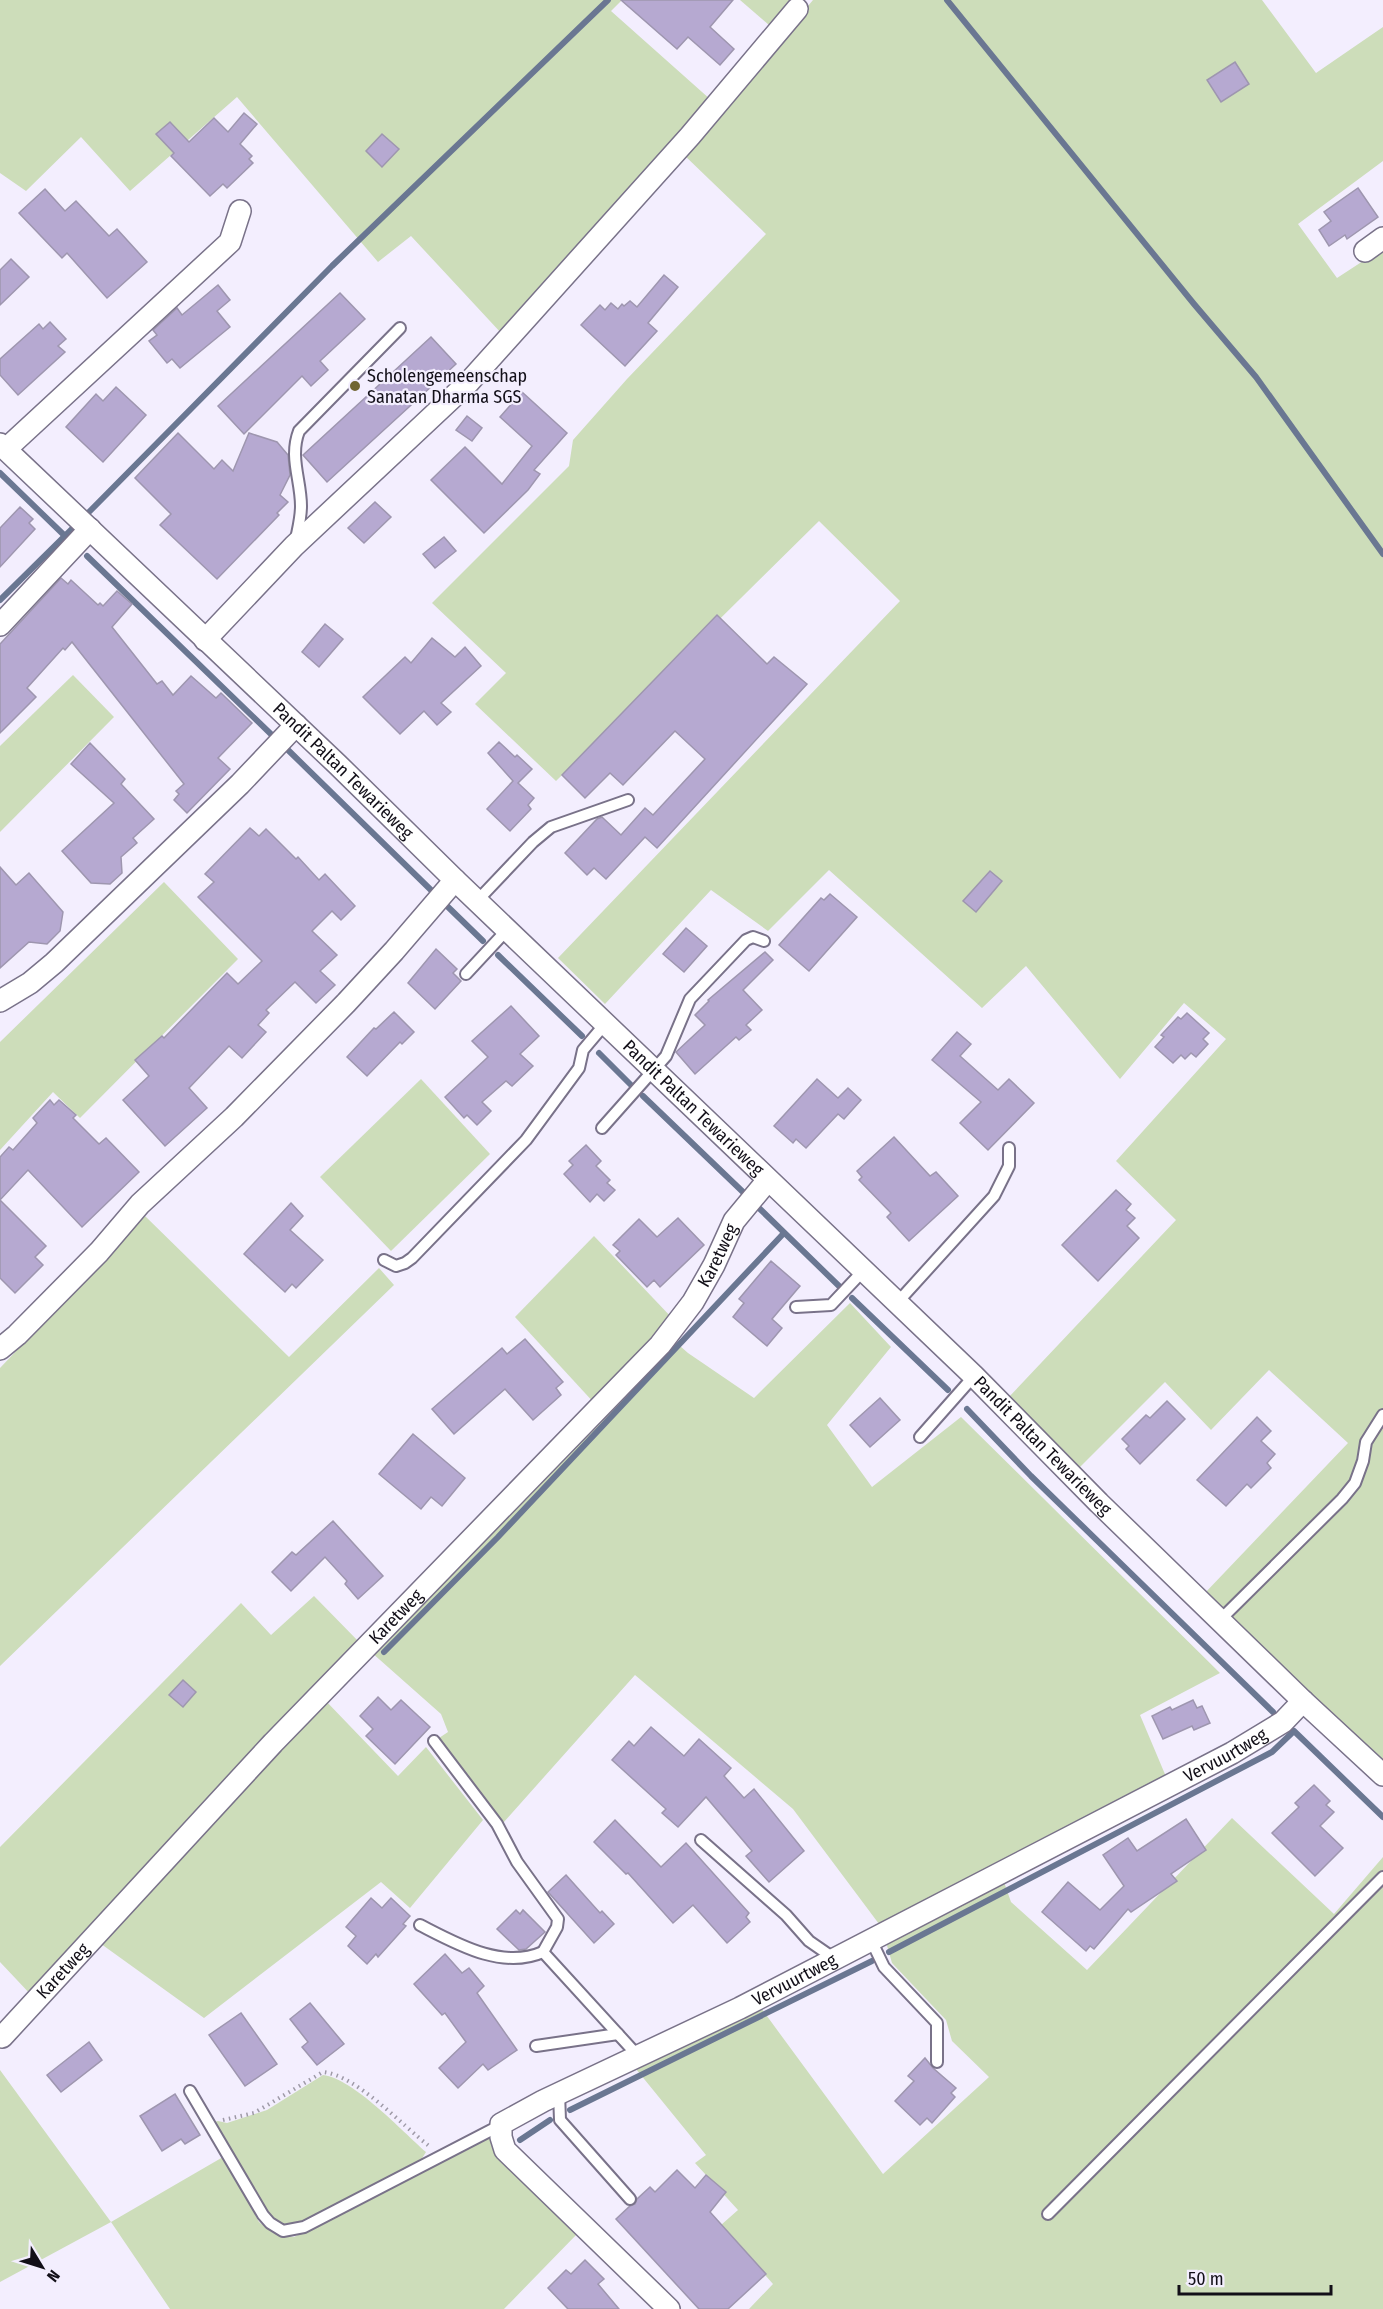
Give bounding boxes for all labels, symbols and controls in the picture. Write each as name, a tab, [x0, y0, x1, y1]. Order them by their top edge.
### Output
place label: Scholengemeenschap Sanatan Dharma SGS	[367, 365, 527, 408]
marker: Scholengemeenschap Sanatan Dharma SGS	[348, 379, 362, 393]
street label: Pandit Paltan Tewarieweg	[268, 698, 418, 844]
street label: Pandit Paltan Tewarieweg	[618, 1035, 769, 1181]
street label: Karetweg	[693, 1220, 743, 1291]
street label: Pandit Paltan Tewarieweg	[969, 1371, 1117, 1520]
street label: Karetweg	[364, 1584, 428, 1649]
street label: Vervuurtweg	[1180, 1723, 1272, 1787]
street label: Karetweg	[32, 1938, 94, 2003]
street label: Vervuurtweg	[748, 1949, 841, 2011]
north arrow	[12, 2237, 72, 2297]
scale bar	[1179, 2258, 1330, 2296]
text: N	[43, 2266, 64, 2286]
text: 50 m	[1188, 2268, 1224, 2290]

